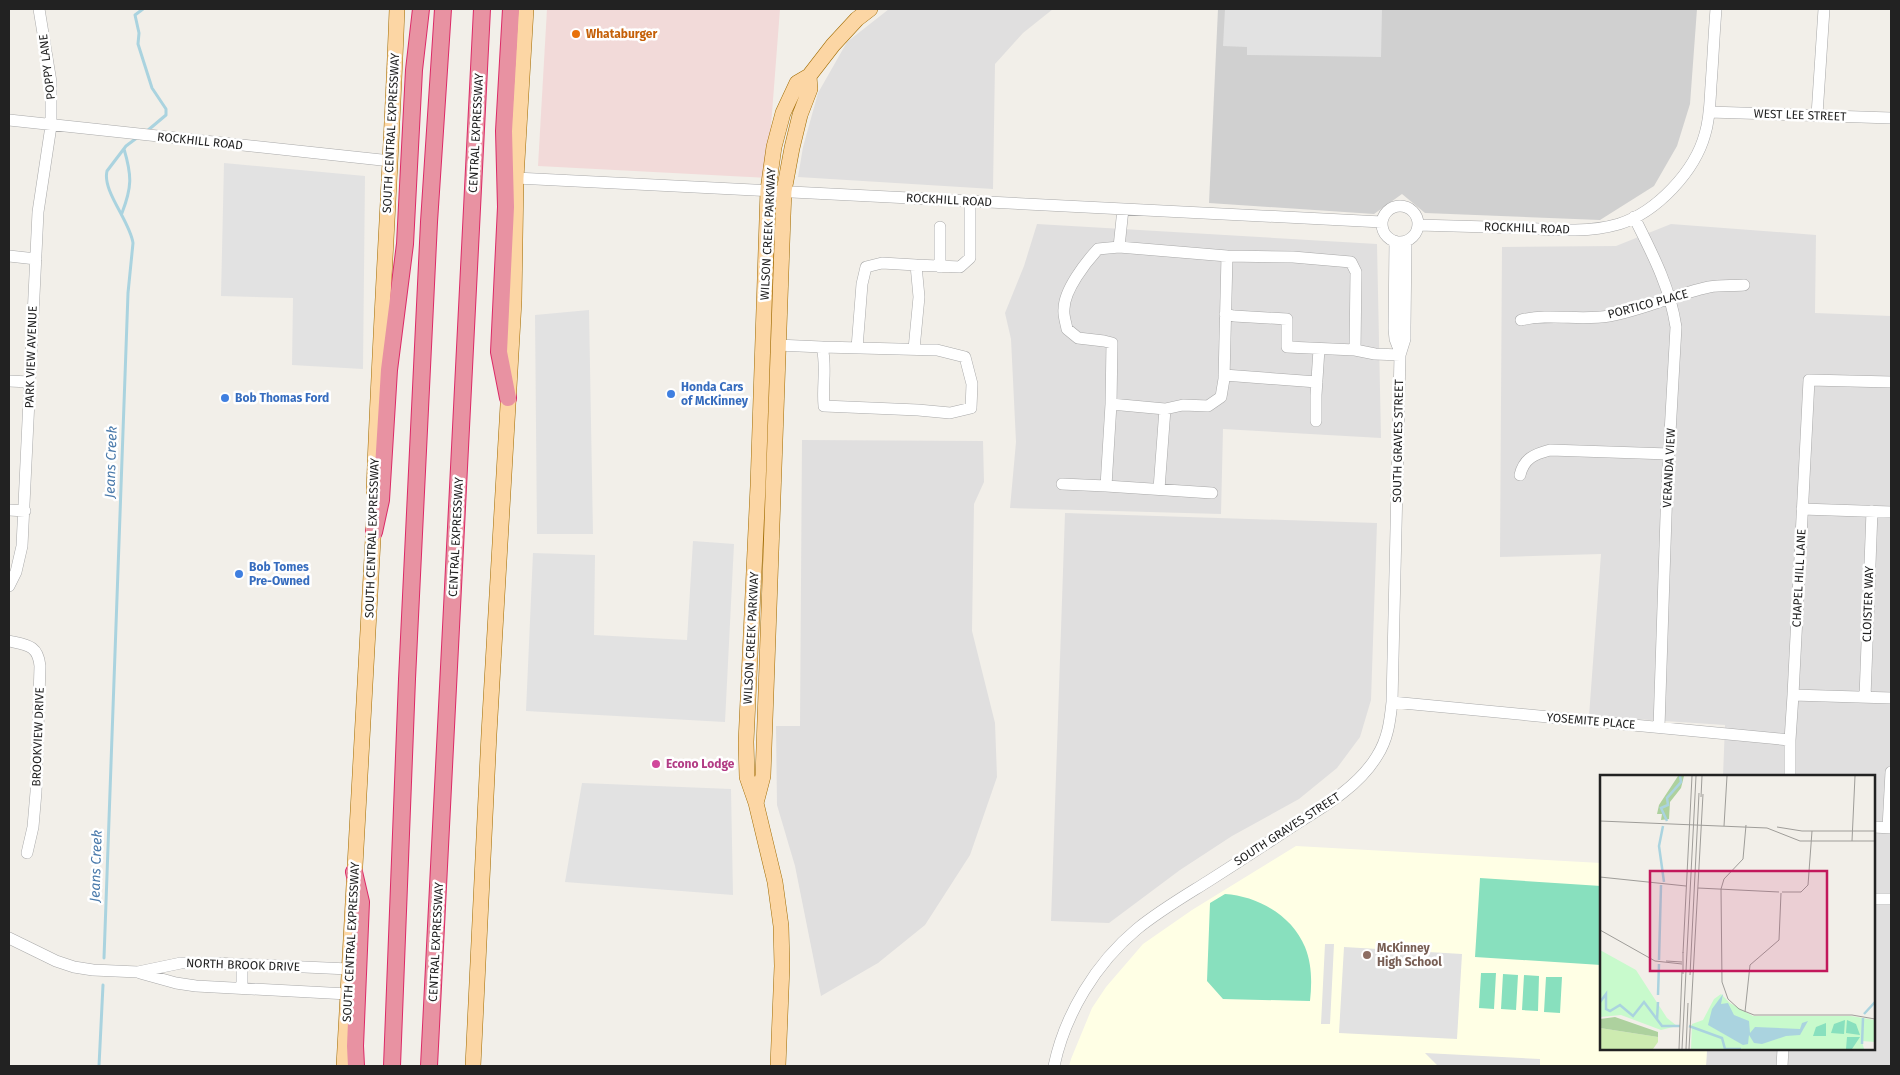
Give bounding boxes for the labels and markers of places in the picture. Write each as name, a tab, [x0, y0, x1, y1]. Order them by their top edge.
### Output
place label: Whataburger	[586, 27, 657, 41]
marker: Whataburger	[570, 28, 582, 40]
place label: Honda Cars of McKinney	[681, 380, 749, 408]
marker: Honda Cars of McKinney	[665, 388, 677, 400]
place label: Bob Thomas Ford	[235, 391, 329, 405]
marker: Bob Thomas Ford	[219, 392, 231, 404]
place label: Bob Tomes Pre-Owned	[249, 560, 310, 588]
marker: Bob Tomes Pre-Owned	[233, 568, 245, 580]
place label: Econo Lodge	[666, 757, 735, 771]
marker: Econo Lodge	[650, 758, 662, 770]
place label: McKinney High School	[1377, 941, 1442, 969]
marker: McKinney High School	[1361, 949, 1373, 961]

